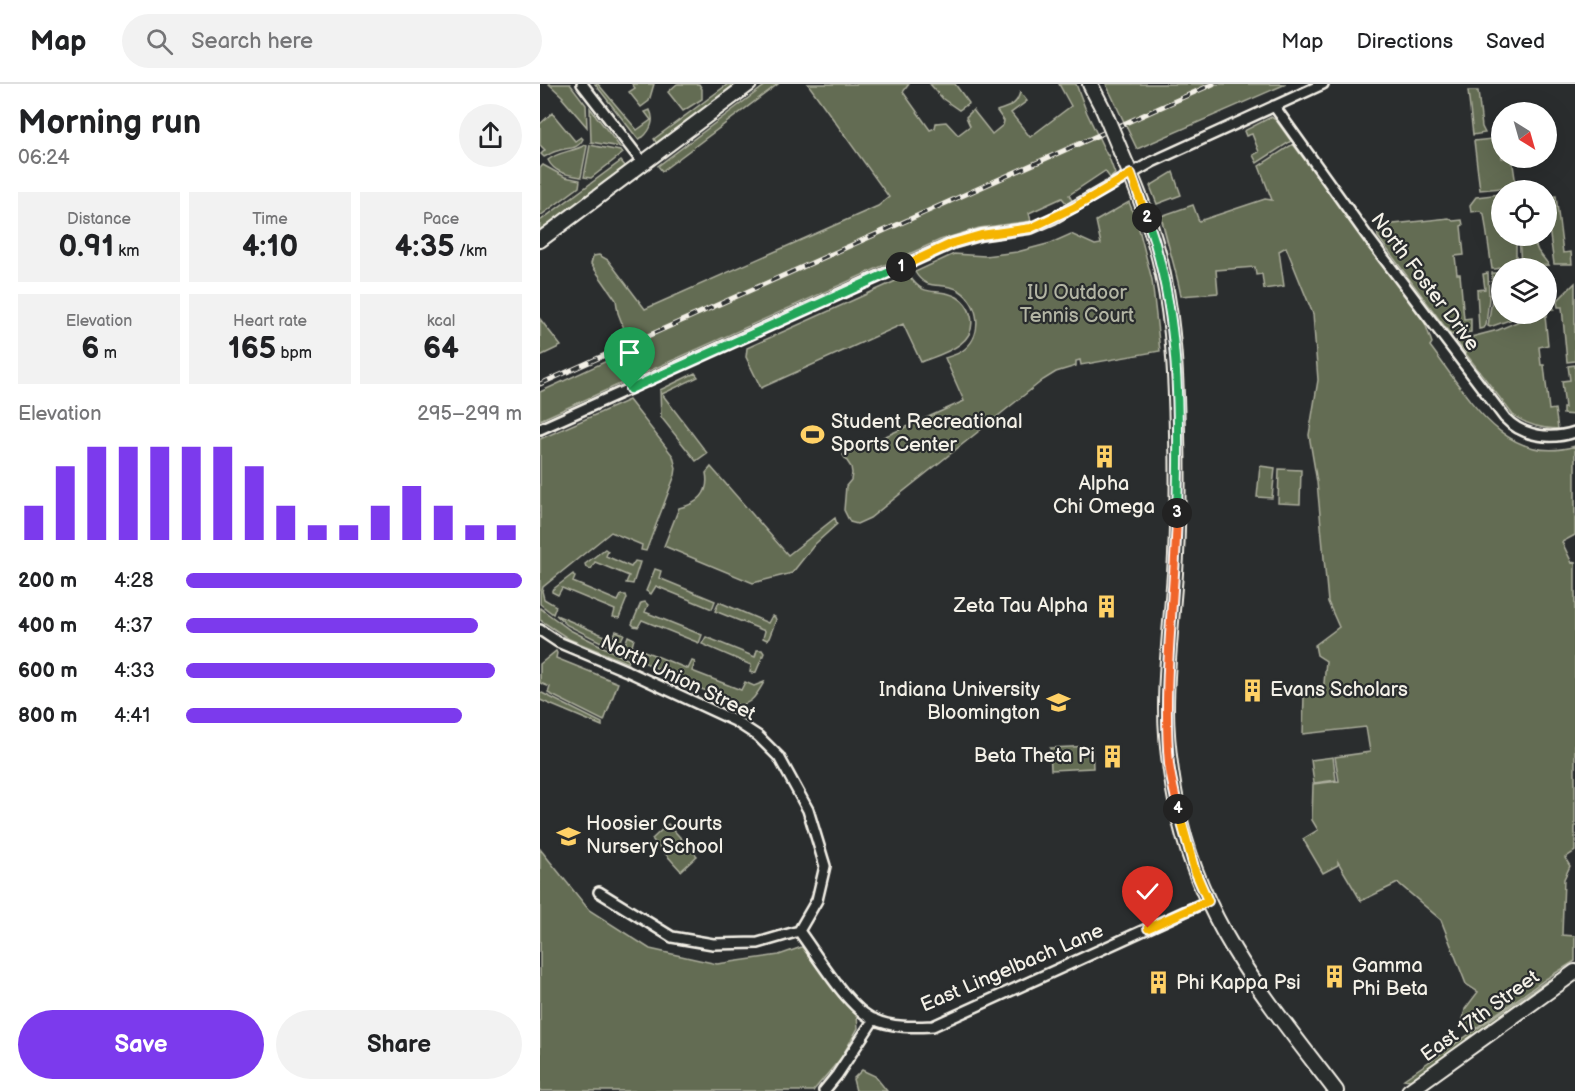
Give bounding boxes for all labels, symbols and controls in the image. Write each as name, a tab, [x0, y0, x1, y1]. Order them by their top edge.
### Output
search box	[122, 14, 542, 68]
text: Map	[30, 25, 86, 58]
icon: search	[143, 25, 176, 58]
text: Search here	[191, 28, 313, 55]
text: Map	[1281, 29, 1324, 54]
text: Directions	[1357, 29, 1453, 54]
text: Saved	[1486, 29, 1545, 54]
north arrow	[1491, 102, 1557, 168]
map controls	[1491, 102, 1557, 324]
text: Morning run	[18, 103, 201, 143]
button: share	[459, 104, 522, 167]
text: 06:24	[18, 146, 70, 170]
button: locate	[1491, 180, 1557, 246]
pin: 2	[1132, 203, 1162, 233]
text: 2	[1142, 208, 1152, 227]
street label: North Foster Drive	[1365, 208, 1485, 356]
text: Distance	[67, 210, 131, 229]
text: Time	[252, 210, 288, 229]
text: Pace	[423, 210, 459, 229]
text: 0.91	[59, 229, 114, 265]
text: 4:10	[242, 229, 298, 265]
text: 4:35	[395, 229, 455, 265]
text: km	[114, 242, 139, 261]
text: /km	[455, 242, 487, 261]
pin: 1	[886, 252, 916, 282]
text: 1	[898, 257, 904, 276]
button: layers	[1491, 258, 1557, 324]
park label: IU Outdoor Tennis Court	[1020, 281, 1134, 328]
text: Elevation	[66, 312, 132, 331]
text: Heart rate	[233, 312, 307, 331]
text: kcal	[427, 312, 455, 331]
pin	[604, 327, 655, 389]
text: 6	[81, 331, 99, 367]
text: 165	[228, 331, 276, 367]
text: 64	[423, 331, 459, 367]
icon: arrive	[613, 336, 646, 369]
text: m	[99, 344, 117, 363]
text: bpm	[276, 344, 312, 363]
text: Elevation	[18, 402, 101, 426]
text: 295–299 m	[417, 402, 522, 426]
place label: Student Recreational Sports Center	[831, 410, 1022, 457]
sports icon: Student Recreational Sports Center	[800, 421, 826, 447]
building icon: Alpha Chi Omega	[1091, 444, 1117, 470]
place label: Alpha Chi Omega	[1053, 472, 1155, 519]
pin: 3	[1162, 498, 1192, 528]
text: 3	[1172, 503, 1182, 522]
text: 200 m	[18, 569, 77, 593]
text: 4:28	[114, 569, 154, 593]
building icon: Zeta Tau Alpha	[1093, 593, 1119, 619]
place label: Zeta Tau Alpha	[953, 594, 1088, 618]
text: 400 m	[18, 614, 77, 638]
text: 4:37	[114, 614, 152, 638]
street label: North Union Street	[597, 630, 759, 726]
text: 600 m	[18, 659, 78, 683]
text: 4:33	[114, 659, 155, 683]
building icon: Evans Scholars	[1239, 677, 1265, 703]
place label: Indiana University Bloomington	[879, 678, 1040, 725]
place label: Evans Scholars	[1270, 678, 1408, 702]
school or university icon: Indiana University Bloomington	[1045, 689, 1071, 715]
text: 800 m	[18, 704, 77, 728]
text: 4:41	[114, 704, 150, 728]
building icon: Beta Theta Pi	[1100, 743, 1126, 769]
place label: Beta Theta Pi	[974, 744, 1095, 768]
pin: 4	[1163, 794, 1193, 824]
text: 4	[1173, 799, 1183, 818]
place label: Hoosier Courts Nursery School	[586, 812, 723, 859]
school or university icon: Hoosier Courts Nursery School	[555, 823, 581, 849]
pin	[1122, 866, 1173, 928]
icon: check	[1131, 875, 1164, 908]
street label: East Lingelbach Lane	[917, 919, 1107, 1017]
place label: Gamma Phi Beta	[1352, 954, 1428, 1001]
building icon: Gamma Phi Beta	[1321, 964, 1347, 990]
street label: East 17th Street	[1416, 965, 1544, 1067]
building icon: Phi Kappa Psi	[1145, 970, 1171, 996]
place label: Phi Kappa Psi	[1176, 971, 1301, 995]
button: Save	[18, 1010, 264, 1079]
button: Share	[276, 1010, 522, 1079]

